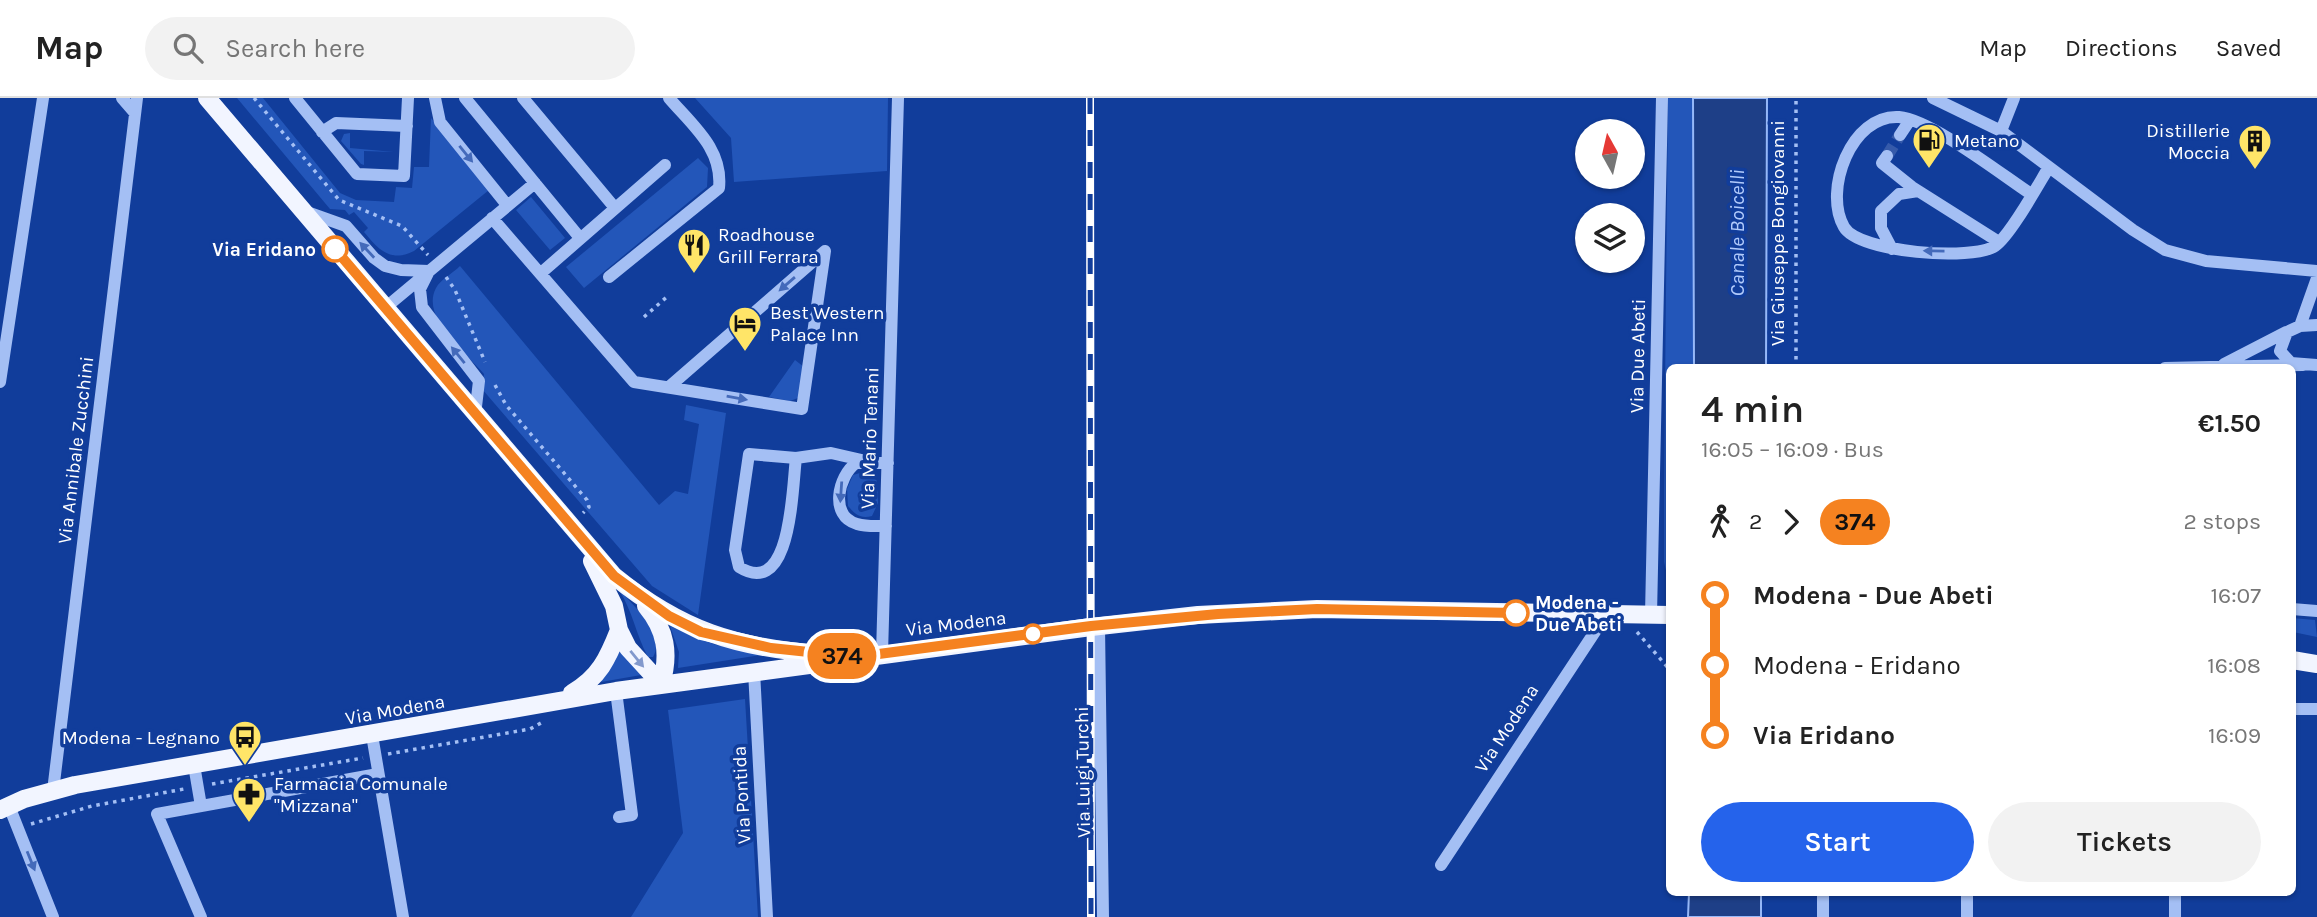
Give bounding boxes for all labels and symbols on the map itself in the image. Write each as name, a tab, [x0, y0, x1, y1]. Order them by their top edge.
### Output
north arrow	[1575, 119, 1645, 189]
street label: Via Giuseppe Bongiovanni	[1767, 120, 1789, 346]
place label: Distillerie Moccia	[2146, 120, 2230, 164]
fuel station icon: Metano	[1910, 121, 1948, 170]
building icon: Distillerie Moccia	[2236, 122, 2274, 171]
place label: Metano	[1954, 130, 2019, 152]
one-way arrow	[458, 145, 473, 162]
water label: Canale Boicelli	[1725, 169, 1749, 297]
place label: Roadhouse Grill Ferrara	[718, 224, 819, 268]
restaurant icon: Roadhouse Grill Ferrara	[675, 226, 713, 275]
marker: Via Eridano	[322, 236, 348, 262]
place label: Via Eridano	[212, 239, 316, 261]
one-way arrow	[359, 242, 375, 259]
one-way arrow	[1922, 246, 1944, 257]
one-way arrow	[778, 276, 795, 292]
street label: Via Due Abeti	[1626, 299, 1650, 413]
place label: Best Western Palace Inn	[770, 302, 885, 346]
hotel icon: Best Western Palace Inn	[726, 304, 764, 353]
one-way arrow	[450, 346, 465, 364]
street label: Via Annibale Zucchini	[54, 355, 98, 545]
street label: Via Mario Tenani	[857, 367, 883, 509]
one-way arrow	[726, 393, 748, 404]
one-way arrow	[835, 482, 846, 504]
place label: Modena - Due Abeti	[1535, 592, 1622, 636]
marker: Modena - Due Abeti	[1503, 600, 1529, 626]
street label: Via Modena	[905, 607, 1007, 641]
unlabelled marker	[1023, 624, 1043, 644]
line badge: 374	[802, 633, 882, 679]
one-way arrow	[629, 650, 644, 668]
street label: Via Modena	[1470, 680, 1544, 777]
street label: Via Modena	[344, 690, 447, 730]
street label: Via Luigi Turchi	[1071, 706, 1095, 838]
bus stop icon: Modena - Legnano	[226, 718, 264, 767]
place label: Modena - Legnano	[62, 727, 220, 749]
street label: Via Pontida	[728, 745, 756, 845]
place label: Farmacia Comunale "Mizzana"	[274, 773, 448, 817]
pharmacy icon: Farmacia Comunale "Mizzana"	[230, 775, 268, 824]
one-way arrow	[26, 851, 37, 872]

